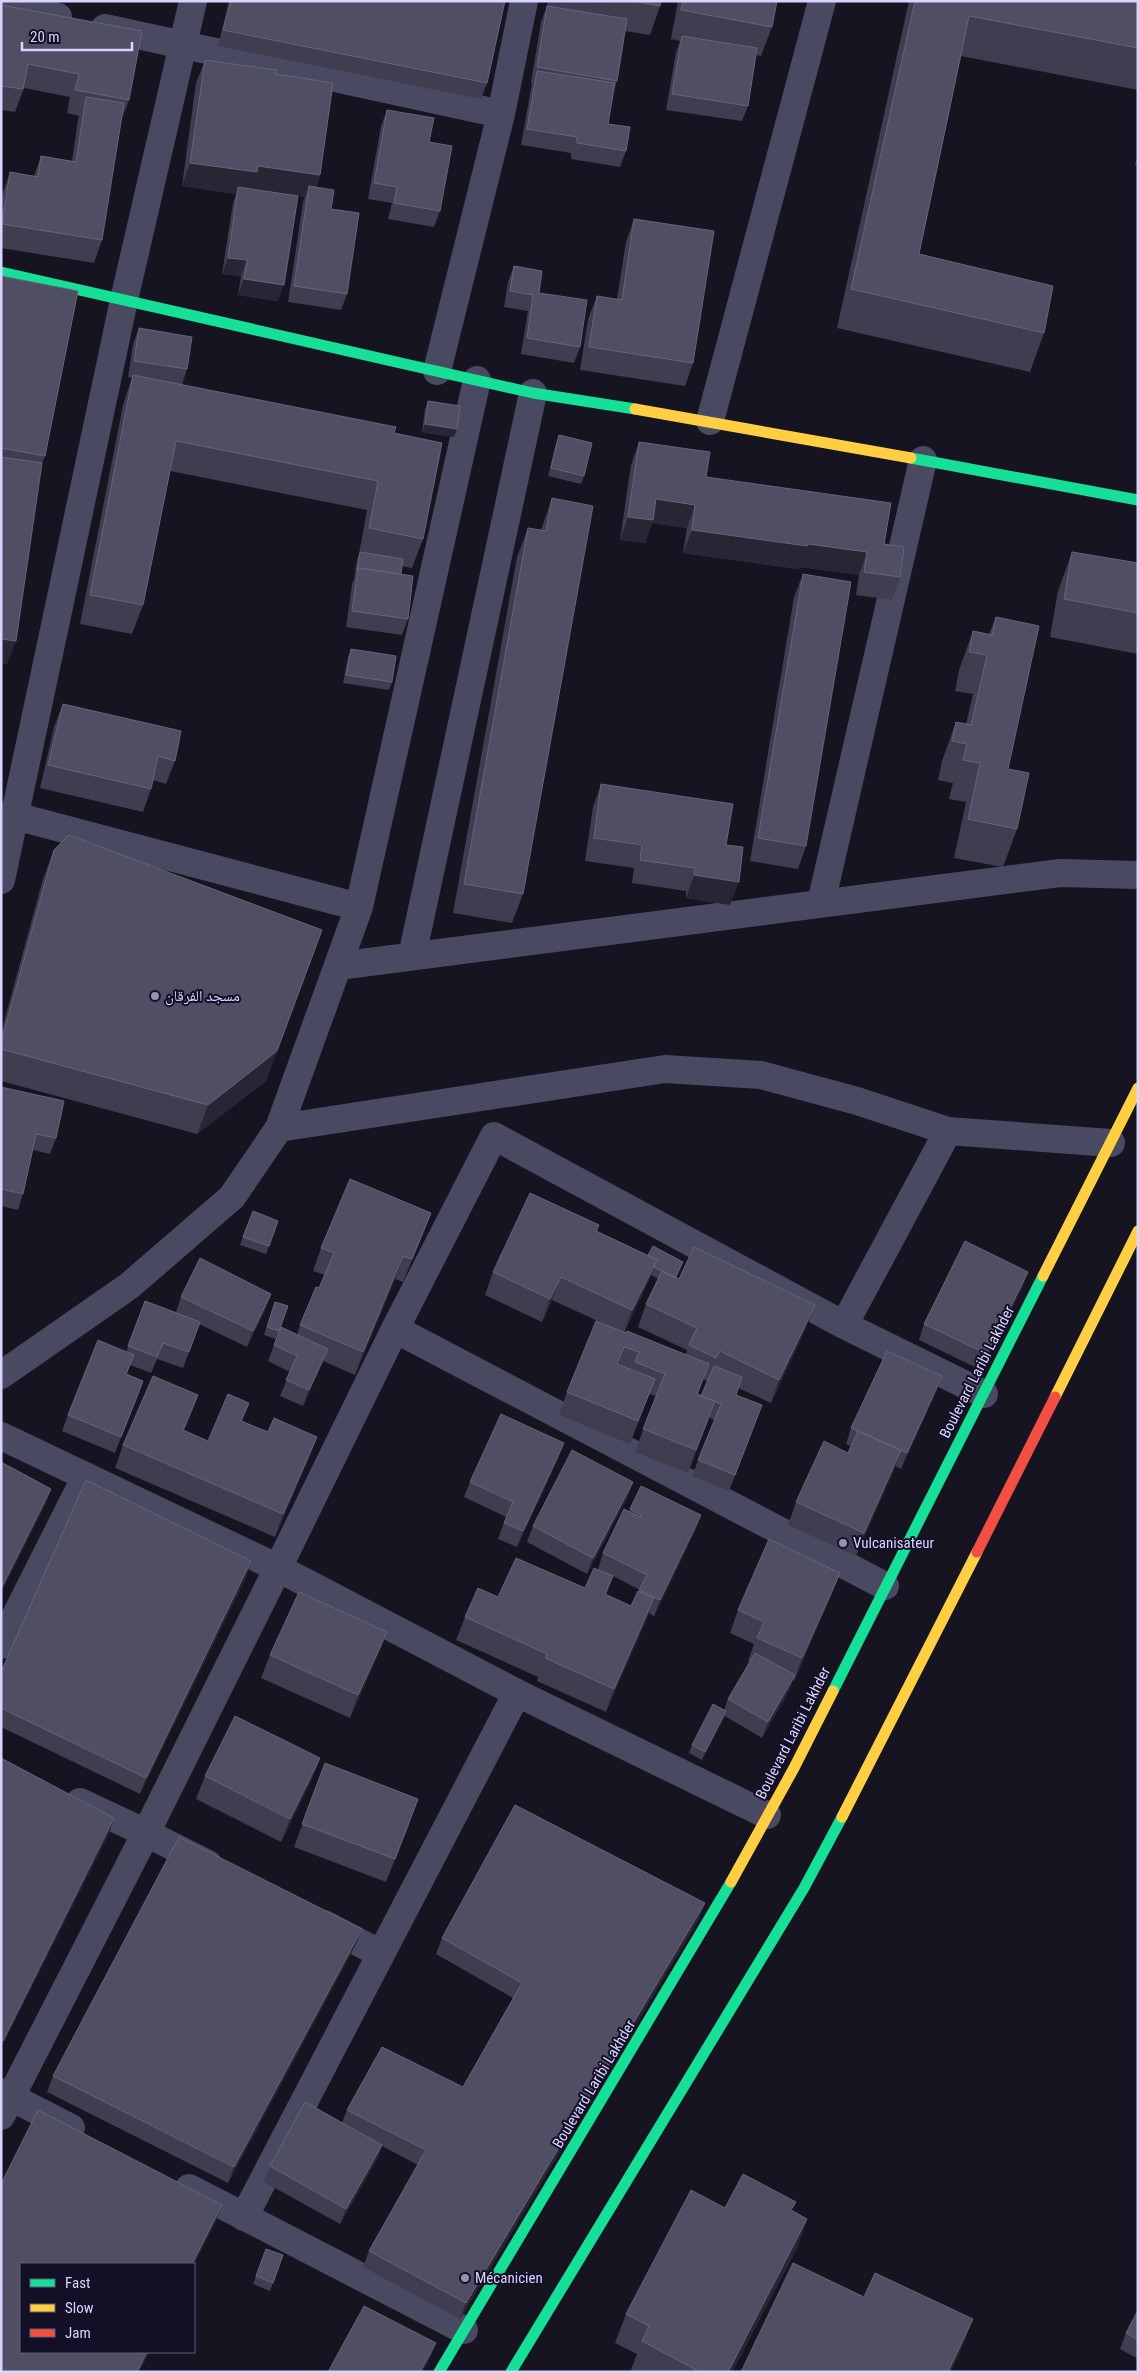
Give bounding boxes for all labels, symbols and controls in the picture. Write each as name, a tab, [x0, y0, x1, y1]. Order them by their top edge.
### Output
scale bar	[22, 20, 132, 52]
text: 20 m	[30, 28, 60, 46]
place label: مسجد الفرقان	[165, 987, 240, 1006]
marker: مسجد الفرقان	[149, 990, 161, 1002]
street label: Boulevard Laribi Lakhder	[936, 1302, 1018, 1441]
place label: Vulcanisateur	[853, 1534, 934, 1552]
marker: Vulcanisateur	[837, 1537, 849, 1549]
street label: Boulevard Laribi Lakhder	[752, 1663, 834, 1802]
street label: Boulevard Laribi Lakhder	[549, 2016, 640, 2151]
legend	[20, 2263, 195, 2353]
place label: Mécanicien	[475, 2269, 543, 2287]
marker: Mécanicien	[459, 2272, 471, 2284]
text: Fast	[65, 2274, 90, 2292]
text: Slow	[65, 2299, 94, 2317]
text: Jam	[65, 2324, 91, 2342]

